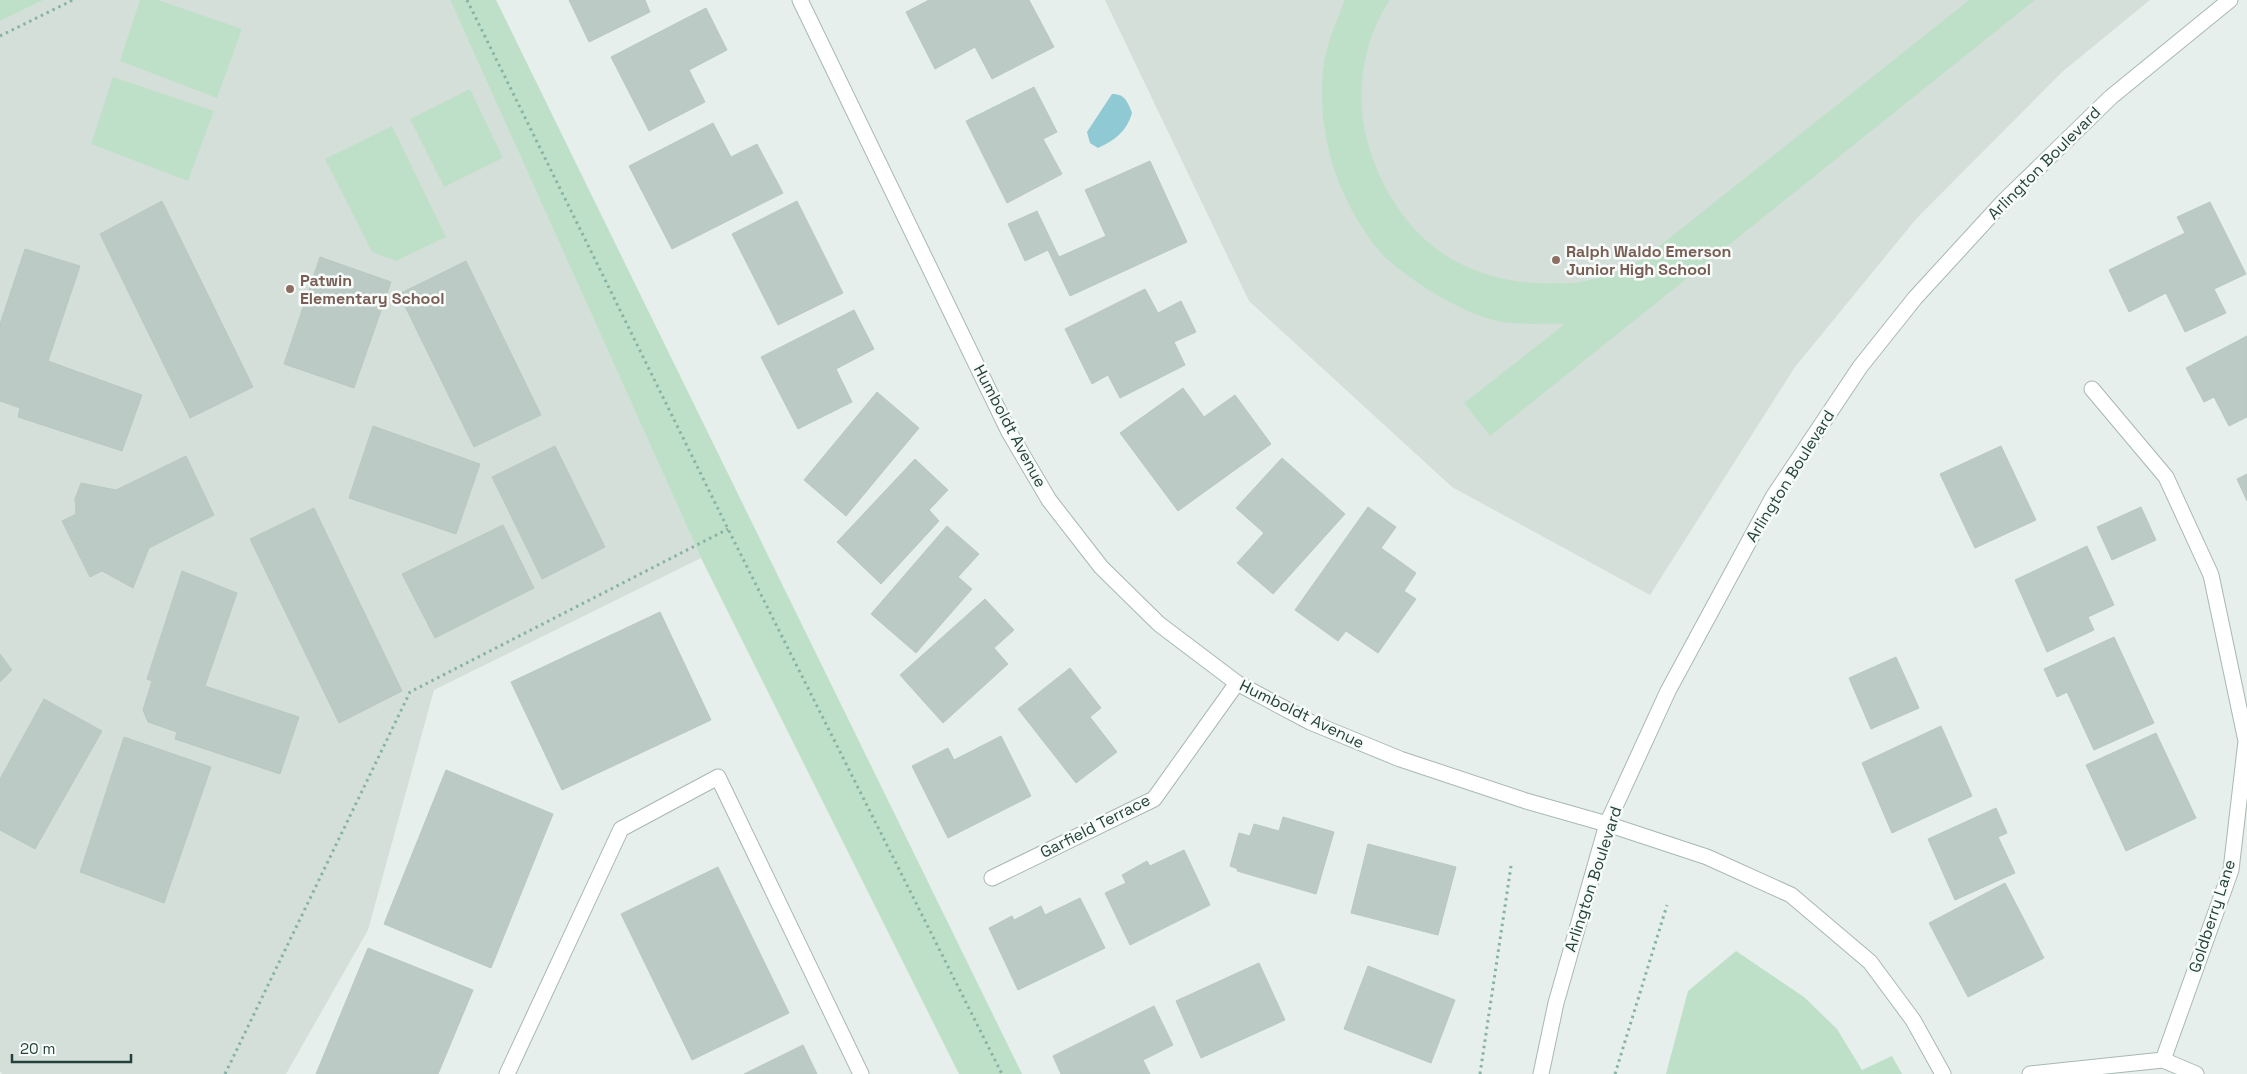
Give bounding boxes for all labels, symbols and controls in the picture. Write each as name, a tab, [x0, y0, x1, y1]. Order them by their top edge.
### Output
street label: Arlington Boulevard	[1983, 102, 2105, 224]
place label: Ralph Waldo Emerson Junior High School	[1566, 241, 1731, 280]
marker: Ralph Waldo Emerson Junior High School	[1550, 254, 1562, 266]
place label: Patwin Elementary School	[300, 270, 444, 309]
marker: Patwin Elementary School	[284, 283, 296, 295]
street label: Humboldt Avenue	[969, 361, 1051, 491]
street label: Arlington Boulevard	[1741, 406, 1839, 546]
street label: Humboldt Avenue	[1236, 675, 1368, 753]
street label: Garfield Terrace	[1036, 789, 1154, 863]
street label: Arlington Boulevard	[1560, 804, 1626, 954]
street label: Goldberry Lane	[2184, 857, 2240, 975]
scale bar	[12, 1032, 131, 1064]
text: 20 m	[20, 1039, 55, 1058]

